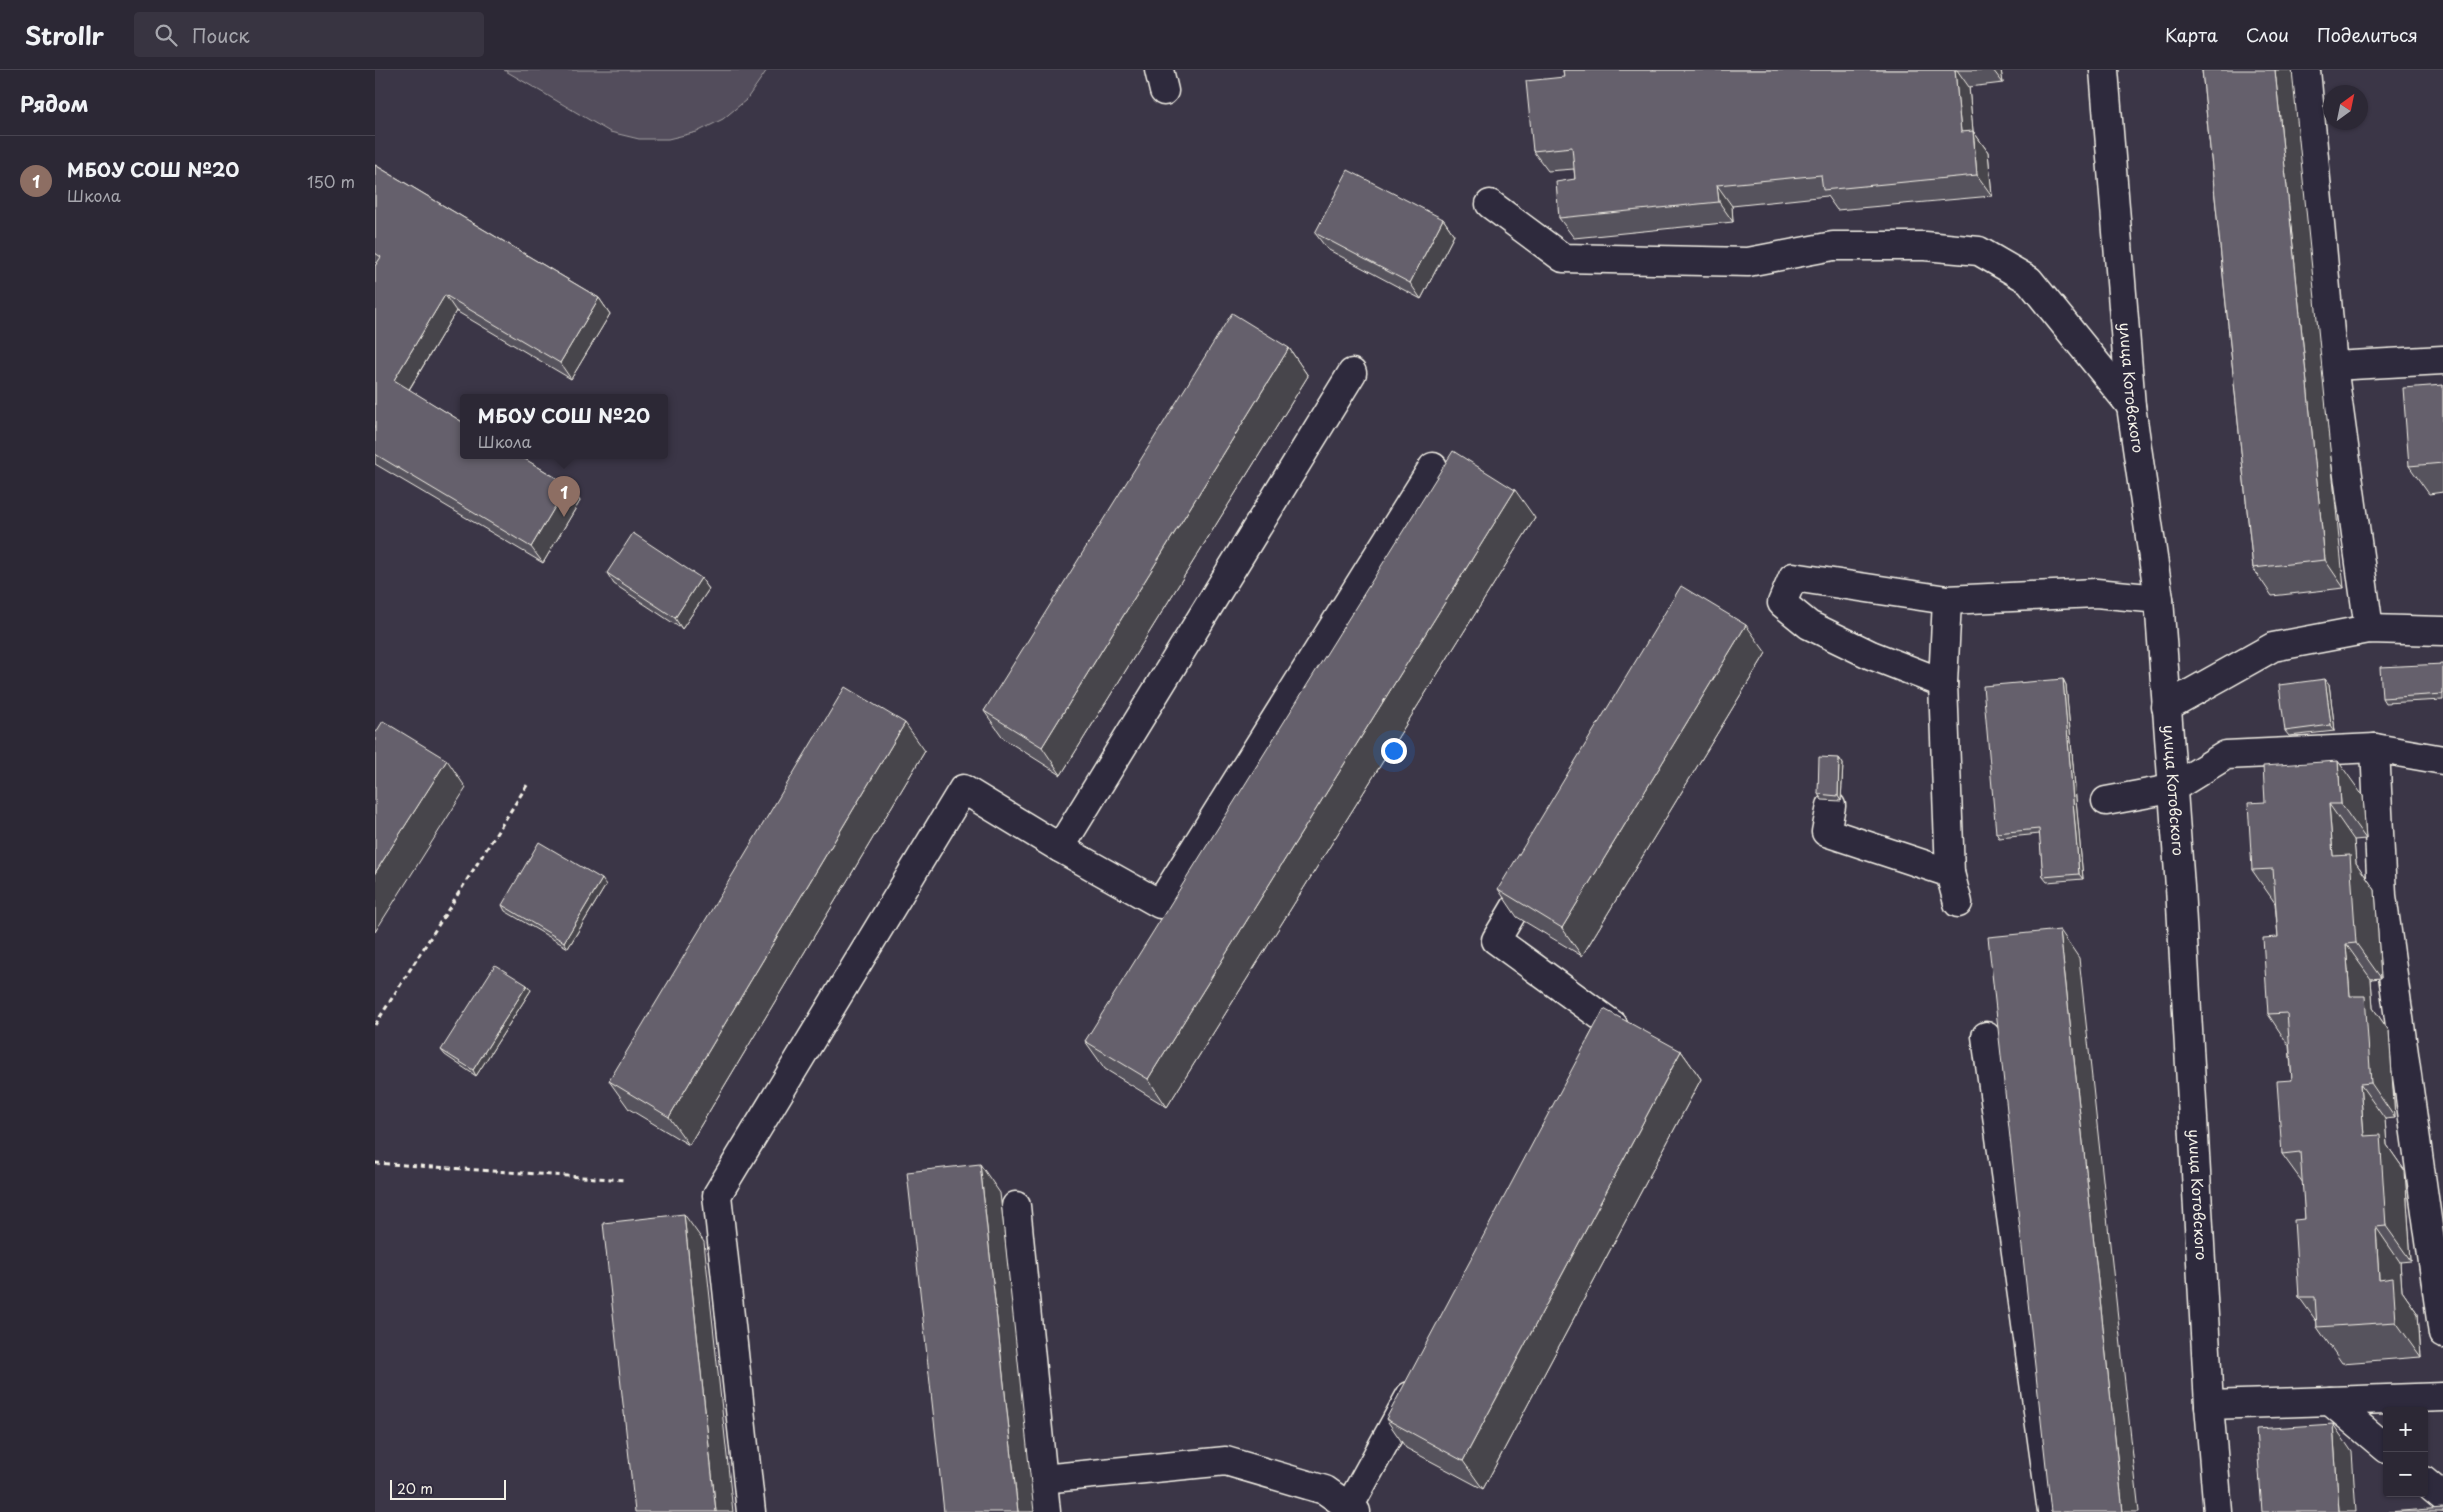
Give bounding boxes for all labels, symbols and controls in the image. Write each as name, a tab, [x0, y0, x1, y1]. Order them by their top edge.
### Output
search box	[134, 12, 484, 57]
text: Strollr	[25, 17, 104, 53]
icon: search	[152, 21, 180, 49]
text: Поиск	[192, 21, 250, 49]
text: Карта	[2165, 21, 2218, 48]
text: Слои	[2246, 21, 2289, 48]
text: Поделиться	[2317, 21, 2418, 48]
north arrow	[2323, 85, 2368, 130]
text: Рядом	[20, 87, 88, 119]
text: МБОУ СОШ №20	[67, 155, 239, 183]
text: 1	[32, 169, 40, 193]
text: 150 m	[307, 169, 355, 193]
text: Школа	[67, 183, 121, 207]
street label: улица Котовского	[2114, 322, 2151, 454]
popup	[460, 394, 668, 459]
text: МБОУ СОШ №20	[478, 401, 650, 429]
text: Школа	[478, 429, 532, 453]
pin: 1	[548, 476, 580, 517]
street label: улица Котовского	[2158, 724, 2191, 857]
your location	[1381, 738, 1407, 764]
street label: улица Котовского	[2184, 1128, 2214, 1261]
map controls	[2383, 1407, 2428, 1497]
button: +	[2383, 1407, 2428, 1452]
button: −	[2383, 1452, 2428, 1497]
scale bar	[390, 1477, 506, 1500]
text: 20 m	[397, 1478, 433, 1499]

